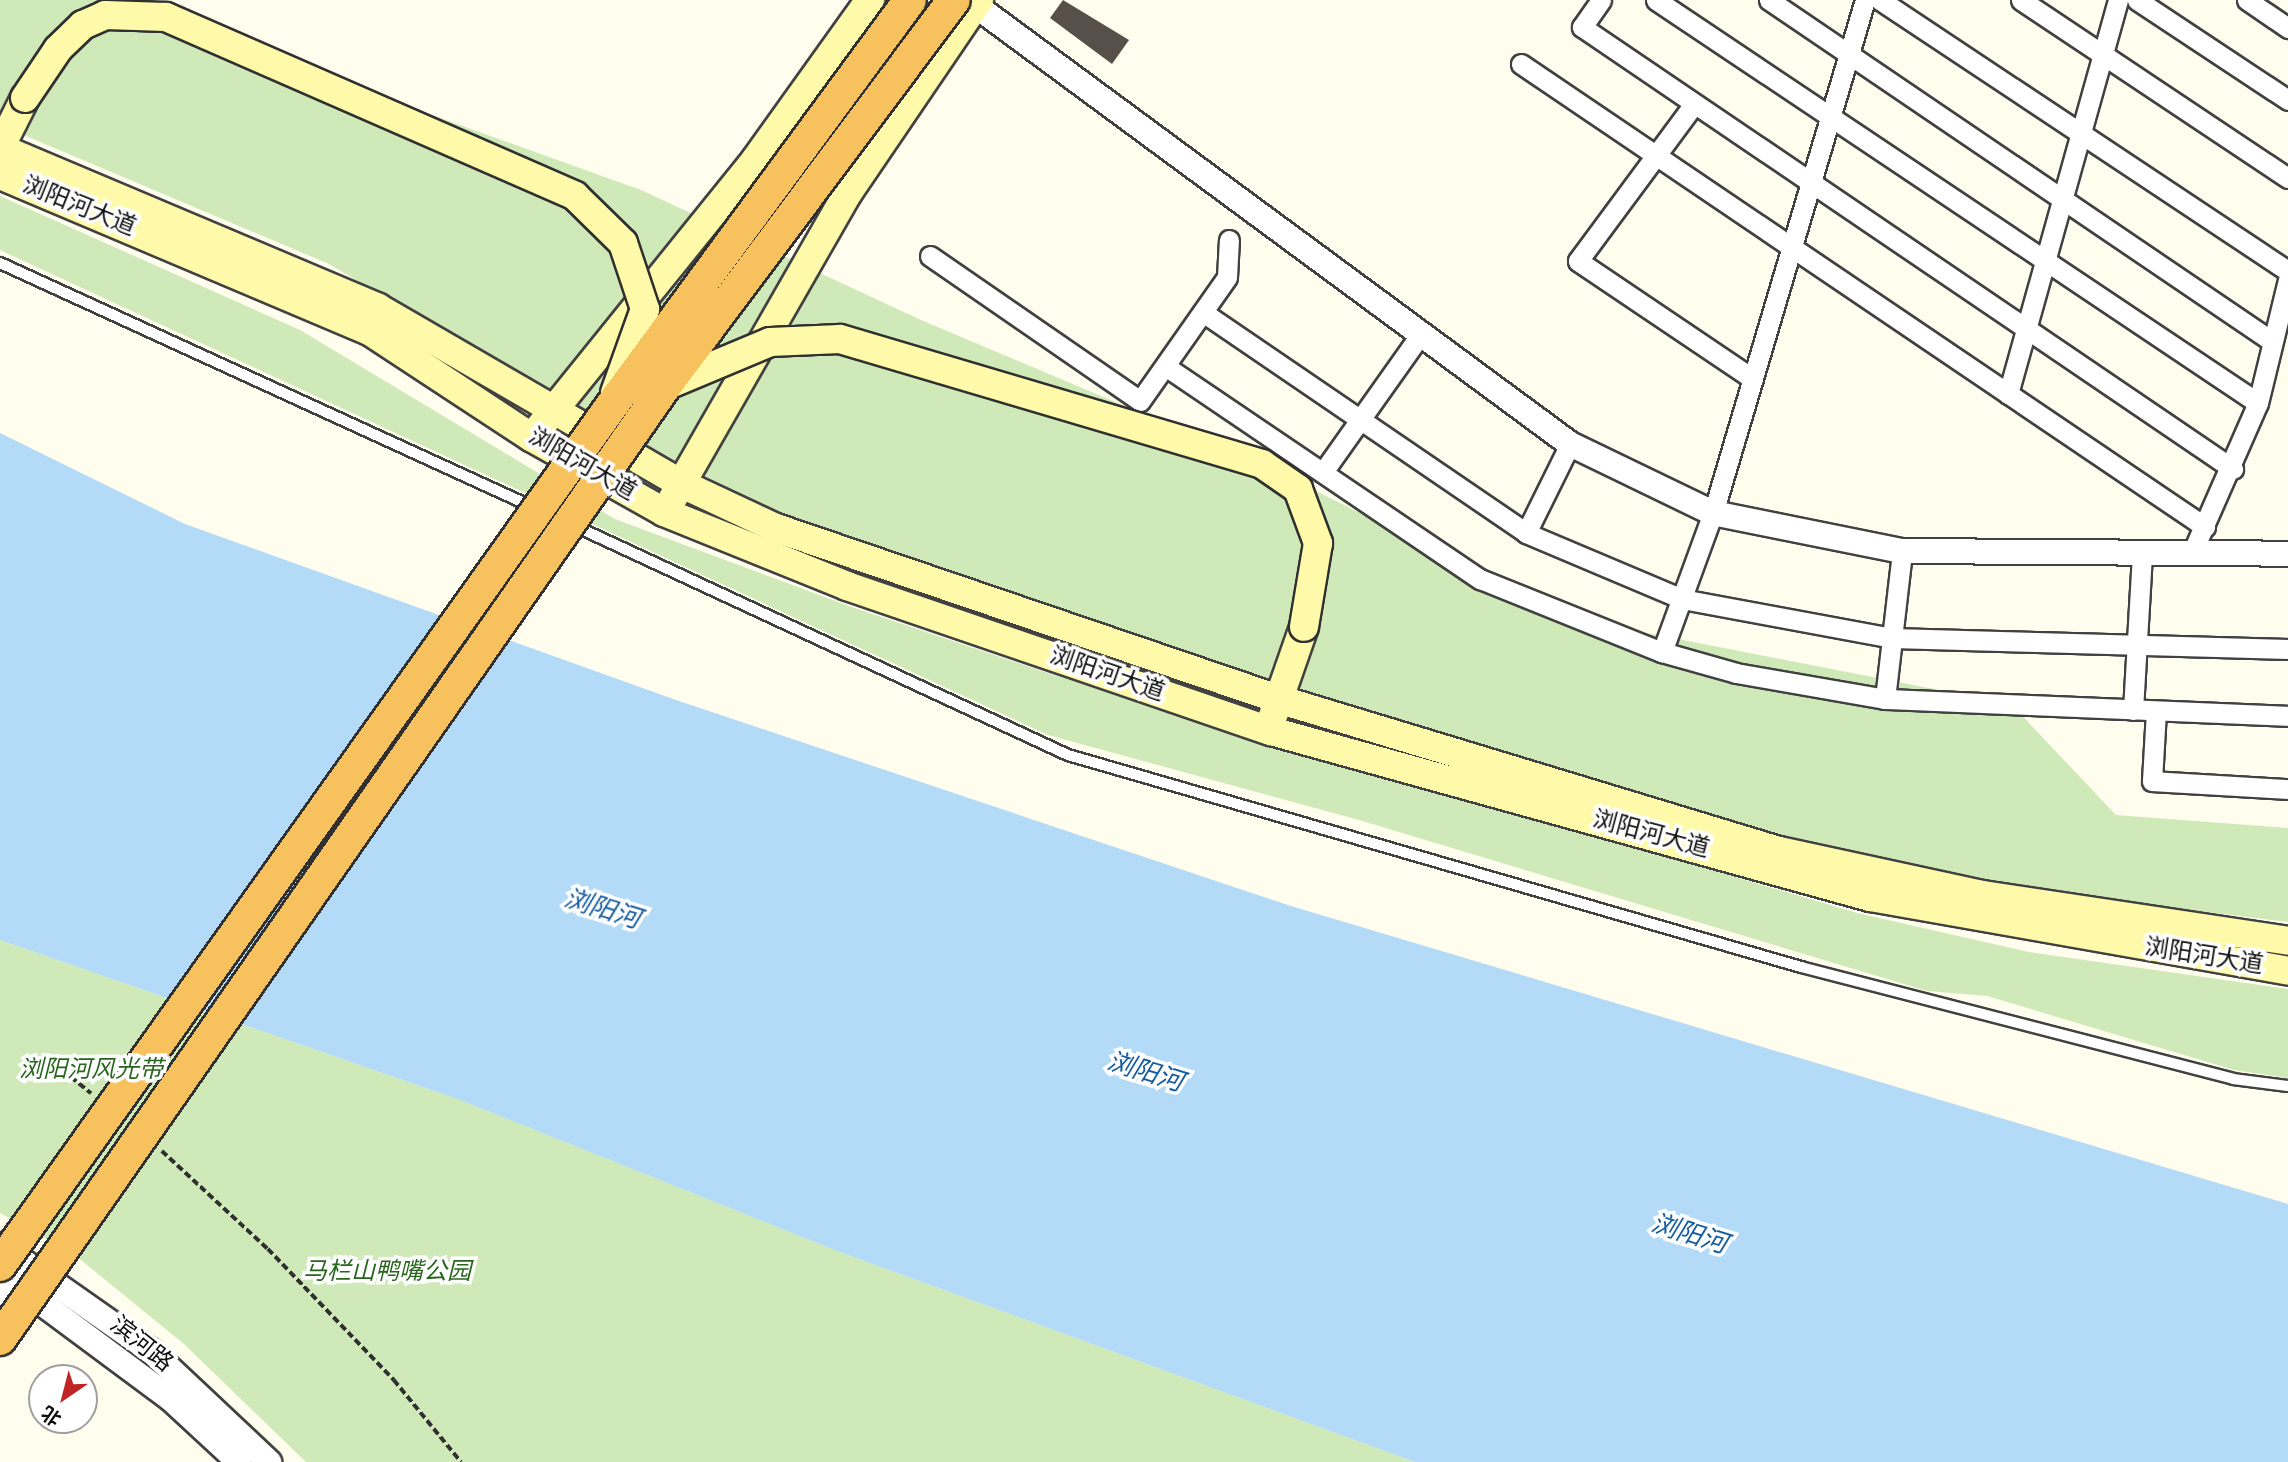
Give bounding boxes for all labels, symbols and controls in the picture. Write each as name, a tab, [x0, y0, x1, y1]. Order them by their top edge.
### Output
street label: 浏阳河大道	[18, 171, 140, 243]
street label: 浏阳河大道	[523, 423, 641, 507]
street label: 浏阳河大道	[1046, 642, 1168, 708]
street label: 浏阳河大道	[1589, 806, 1713, 864]
water label: 浏阳河	[560, 884, 644, 936]
street label: 浏阳河大道	[2142, 933, 2266, 981]
water label: 浏阳河	[1103, 1047, 1187, 1099]
park label: 浏阳河风光带	[19, 1057, 163, 1085]
water label: 浏阳河	[1647, 1209, 1731, 1261]
park label: 马栏山鸭嘴公园	[303, 1259, 471, 1287]
street label: 滨河路	[104, 1311, 178, 1379]
north arrow	[28, 1364, 98, 1434]
text: 北	[36, 1398, 68, 1432]

